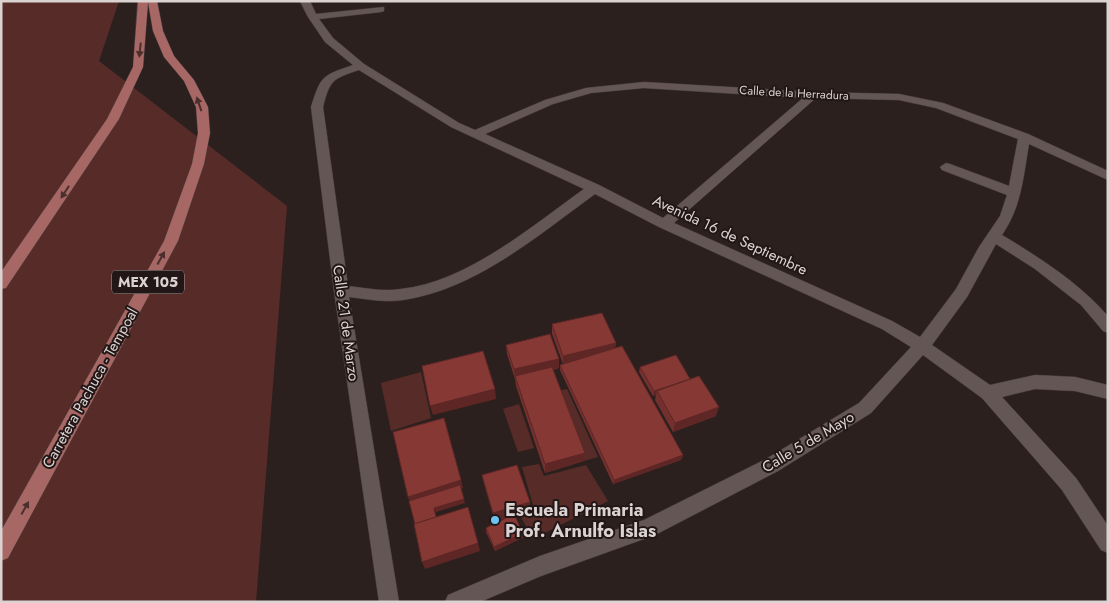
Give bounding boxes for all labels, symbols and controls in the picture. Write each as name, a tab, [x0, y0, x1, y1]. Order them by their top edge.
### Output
one-way arrow	[136, 42, 144, 58]
street label: Calle de la Herradura	[739, 81, 850, 105]
one-way arrow	[195, 96, 203, 111]
one-way arrow	[60, 185, 69, 199]
street label: Avenida 16 de Septiembre	[649, 189, 811, 281]
one-way arrow	[157, 250, 165, 265]
street label: Calle 21 de Marzo	[327, 264, 365, 382]
road number: MEX 105	[112, 270, 184, 294]
street label: Carretera Pachuca - Tempoal	[37, 304, 143, 472]
street label: Calle 5 de Mayo	[758, 406, 858, 478]
place label: Escuela Primaria Prof. Arnulfo Islas	[505, 497, 656, 544]
one-way arrow	[20, 501, 29, 515]
marker: Escuela Primaria Prof. Arnulfo Islas	[489, 514, 501, 526]

